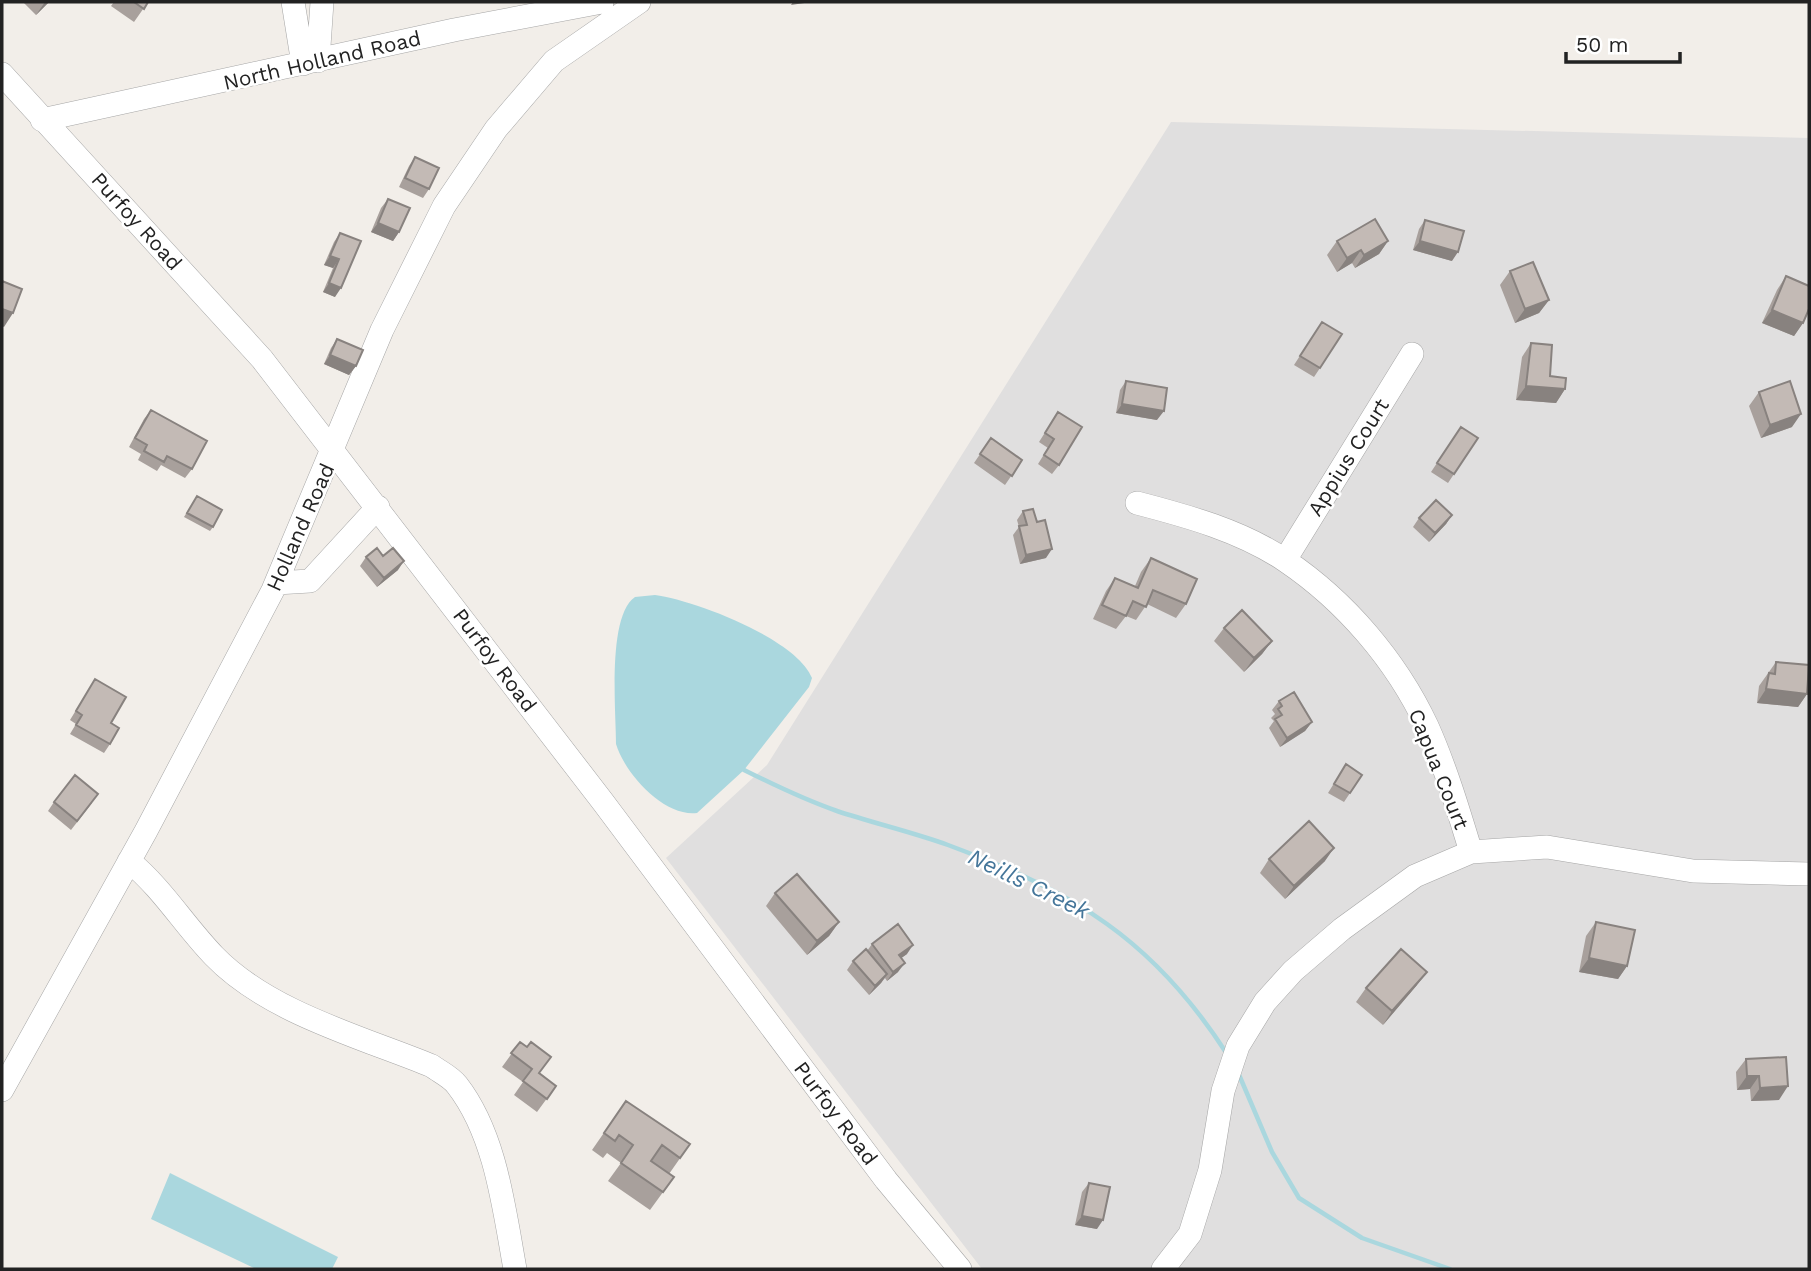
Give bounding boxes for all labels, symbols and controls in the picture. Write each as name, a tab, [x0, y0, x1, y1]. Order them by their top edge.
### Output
scale bar	[1566, 21, 1680, 65]
street label: North Holland Road	[221, 25, 423, 95]
text: 50 m	[1576, 32, 1628, 57]
street label: Purfoy Road	[86, 167, 188, 275]
street label: Appius Court	[1302, 394, 1394, 520]
street label: Holland Road	[261, 459, 339, 595]
street label: Purfoy Road	[448, 603, 542, 717]
street label: Capua Court	[1403, 705, 1475, 833]
water label: Neills Creek	[964, 843, 1095, 926]
street label: Purfoy Road	[789, 1056, 883, 1170]

